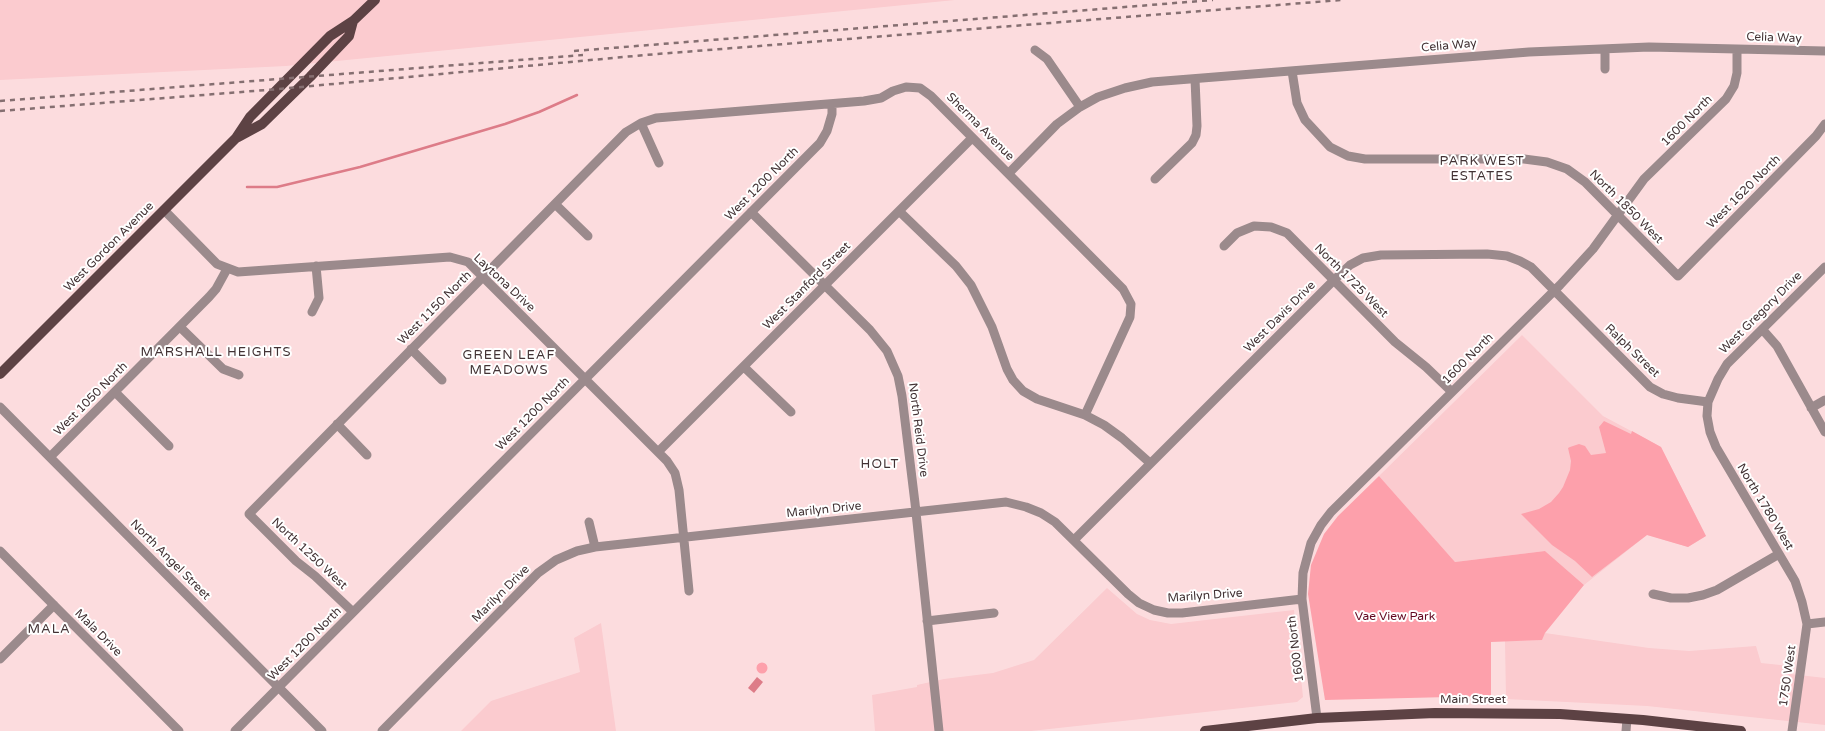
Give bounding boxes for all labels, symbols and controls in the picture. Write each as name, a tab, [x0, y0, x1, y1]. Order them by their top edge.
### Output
street label: Celia Way	[1746, 30, 1802, 46]
street label: Celia Way	[1421, 36, 1477, 56]
street label: Sherma Avenue	[943, 90, 1017, 164]
street label: 1600 North	[1658, 92, 1716, 150]
street label: West 1200 North	[722, 144, 802, 224]
street label: West 1620 North	[1704, 152, 1784, 232]
district label: PARK WEST ESTATES	[1439, 154, 1525, 185]
street label: North 1850 West	[1586, 167, 1666, 247]
street label: West Gordon Avenue	[61, 199, 157, 295]
street label: West Stanford Street	[760, 239, 854, 333]
street label: North 1725 West	[1311, 241, 1391, 321]
street label: Laytona Drive	[470, 251, 538, 315]
street label: West 1150 North	[395, 268, 475, 348]
street label: West Gregory Drive	[1717, 269, 1805, 357]
street label: West Davis Drive	[1241, 278, 1319, 356]
street label: Ralph Street	[1602, 321, 1662, 381]
street label: 1600 North	[1439, 330, 1497, 388]
district label: MARSHALL HEIGHTS	[141, 345, 291, 361]
district label: GREEN LEAF MEADOWS	[463, 348, 555, 379]
street label: West 1050 North	[51, 359, 131, 439]
street label: West 1200 North	[493, 374, 573, 454]
street label: North Reid Drive	[905, 382, 931, 478]
district label: HOLT	[861, 457, 899, 473]
street label: North 1780 West	[1734, 461, 1796, 553]
street label: Marilyn Drive	[786, 499, 862, 521]
street label: North 1250 West	[268, 515, 350, 593]
street label: North Angel Street	[127, 517, 213, 603]
street label: Marilyn Drive	[469, 562, 533, 626]
street label: Marilyn Drive	[1167, 586, 1243, 606]
street label: West 1200 North	[265, 604, 345, 684]
street label: Mala Drive	[71, 606, 125, 660]
park label: Vae View Park	[1355, 610, 1435, 624]
street label: 1600 North	[1285, 615, 1307, 683]
district label: MALA	[27, 622, 71, 638]
street label: 1750 West	[1777, 644, 1799, 708]
street label: Main Street	[1440, 693, 1506, 707]

